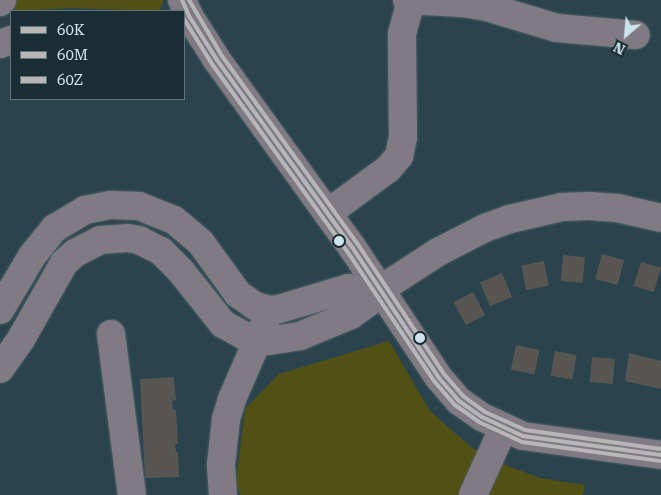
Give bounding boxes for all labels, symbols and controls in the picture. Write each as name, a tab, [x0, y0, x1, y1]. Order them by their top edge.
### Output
legend	[10, 10, 185, 100]
north arrow	[601, 10, 651, 60]
text: 60K	[57, 21, 85, 39]
text: N	[611, 39, 628, 58]
text: 60M	[57, 46, 88, 64]
text: 60Z	[57, 71, 83, 89]
unlabelled marker	[334, 236, 344, 246]
unlabelled marker	[415, 333, 425, 343]

